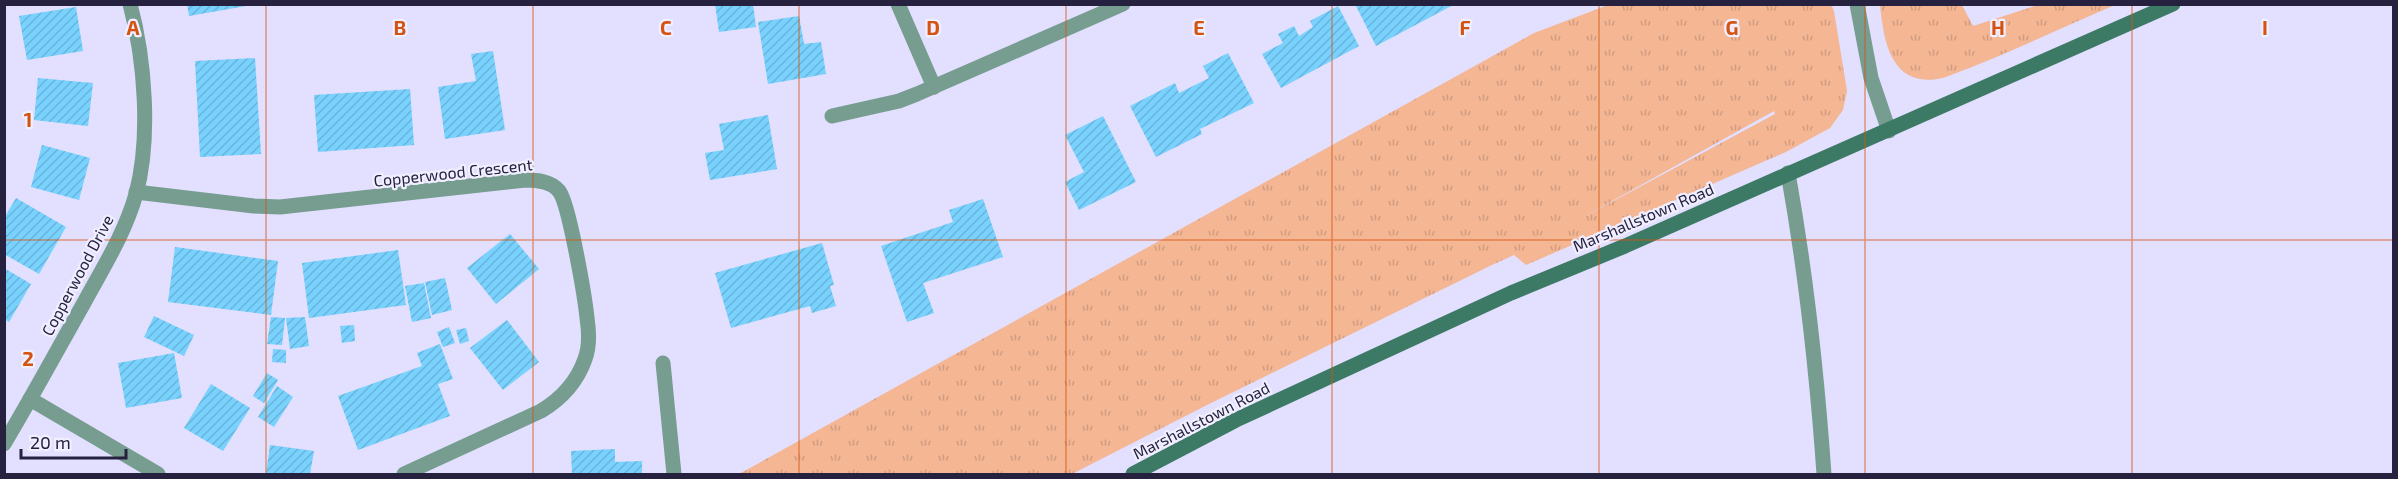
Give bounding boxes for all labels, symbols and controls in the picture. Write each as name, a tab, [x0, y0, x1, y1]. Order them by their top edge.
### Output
text: A	[126, 15, 140, 39]
text: B	[394, 15, 406, 39]
text: C	[660, 15, 672, 39]
text: D	[926, 15, 940, 39]
text: E	[1193, 15, 1205, 39]
text: F	[1459, 15, 1471, 39]
text: G	[1726, 15, 1738, 39]
text: H	[1991, 15, 2005, 39]
text: I	[2262, 15, 2268, 39]
text: 1	[24, 107, 32, 131]
street label: Copperwood Crescent	[373, 154, 533, 190]
street label: Marshallstown Road	[1570, 179, 1716, 255]
street label: Copperwood Drive	[37, 211, 117, 339]
text: 2	[22, 346, 34, 370]
street label: Marshallstown Road	[1129, 377, 1273, 463]
scale bar	[21, 422, 126, 460]
text: 20 m	[30, 431, 71, 453]

